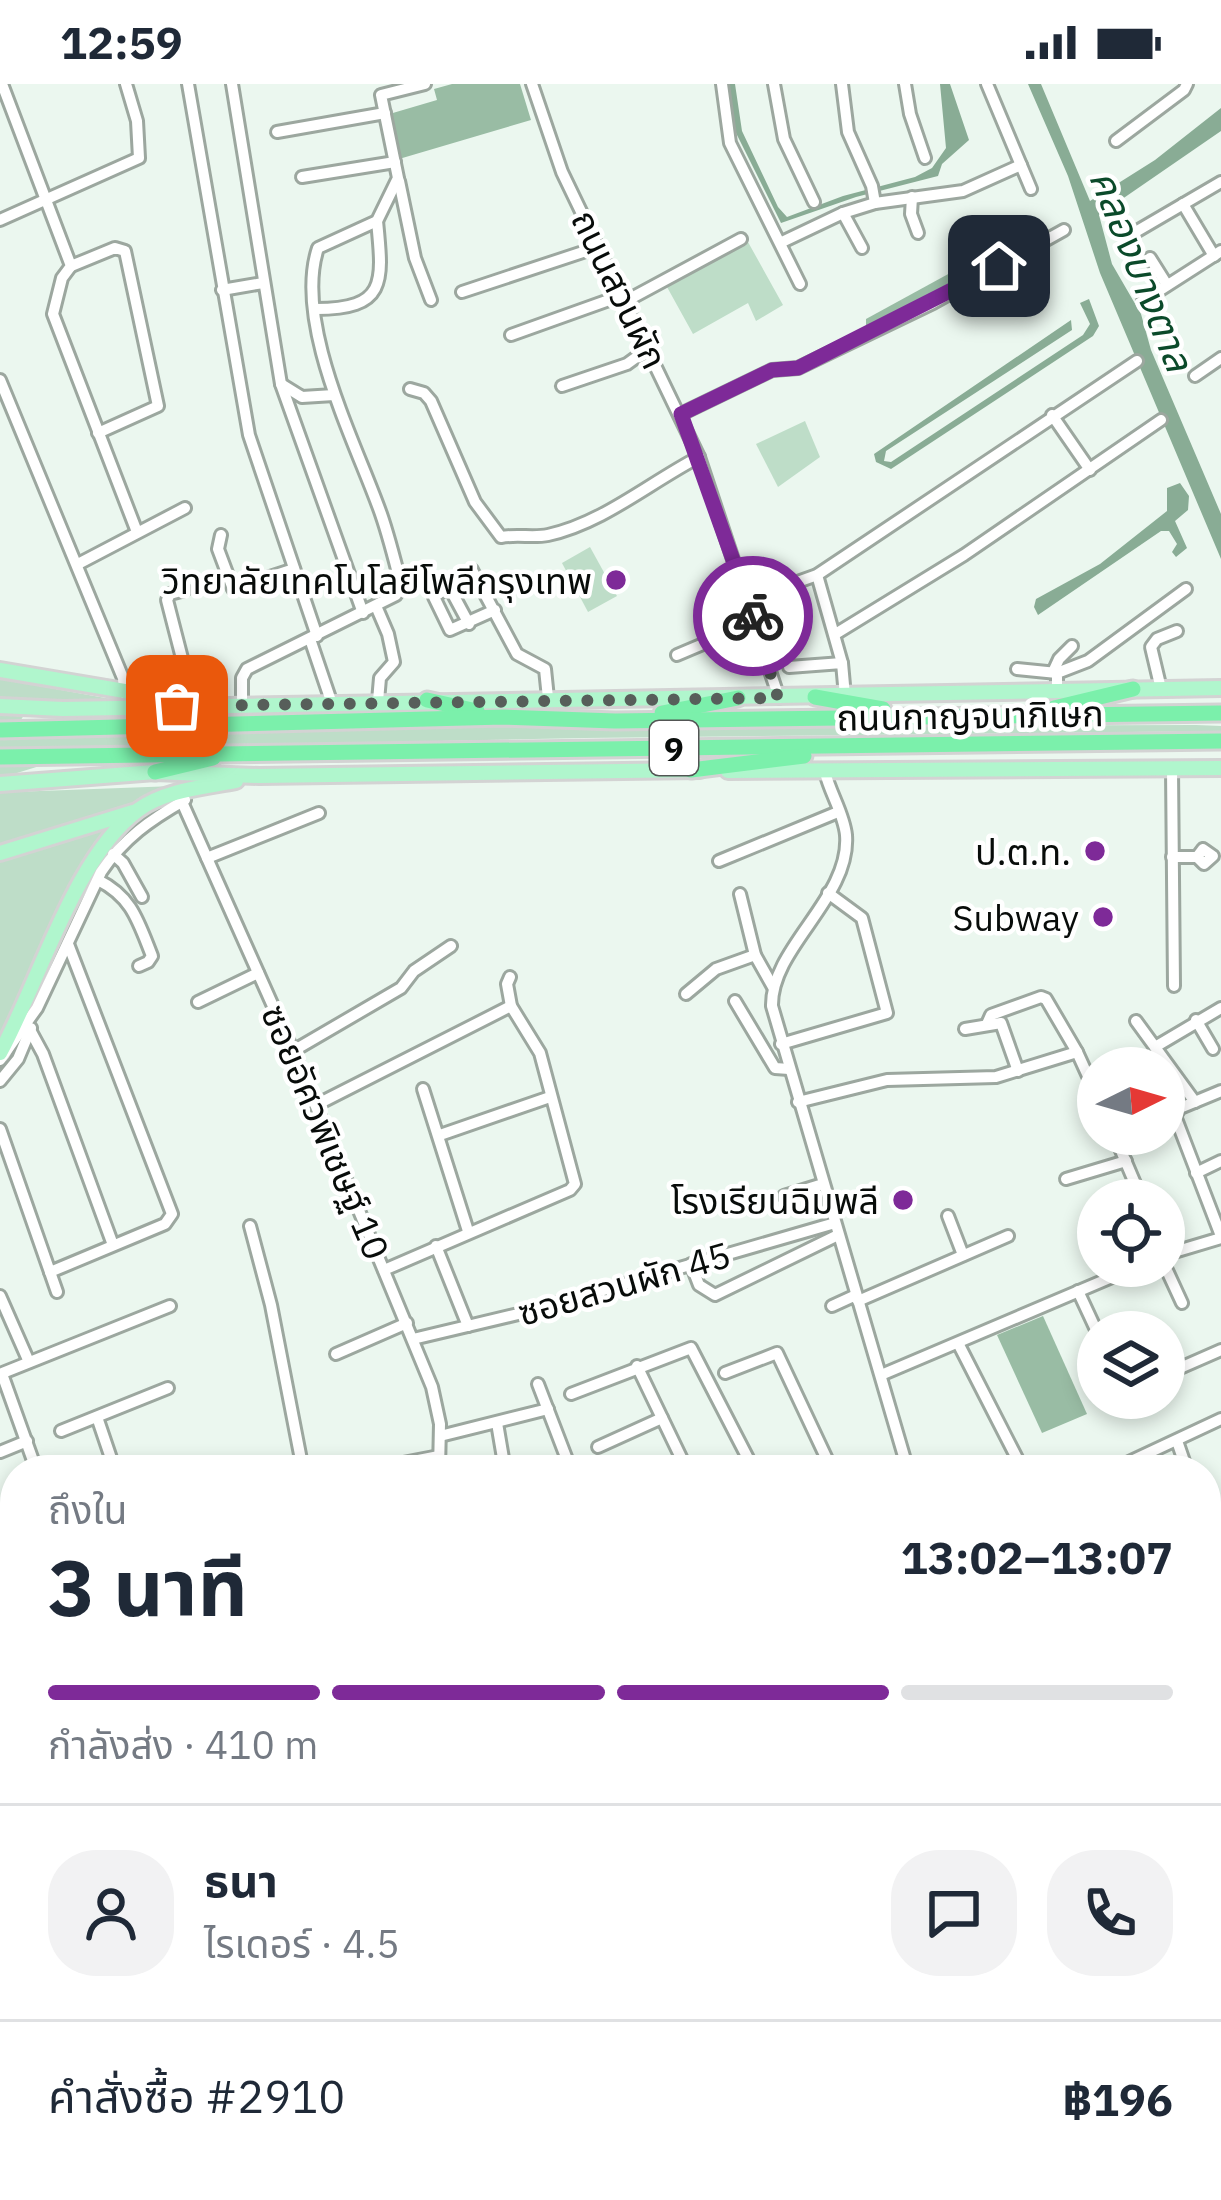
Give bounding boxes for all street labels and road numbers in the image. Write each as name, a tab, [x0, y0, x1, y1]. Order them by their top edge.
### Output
street label: ถนนสวนผัก	[561, 202, 679, 376]
street label: ถนนกาญจนาภิเษก	[836, 689, 1104, 741]
road number: 9	[650, 721, 698, 775]
street label: ซอยอัศวพิเชษฐ์ 10	[251, 997, 401, 1267]
street label: ซอยสวนผัก 45	[512, 1230, 736, 1336]

